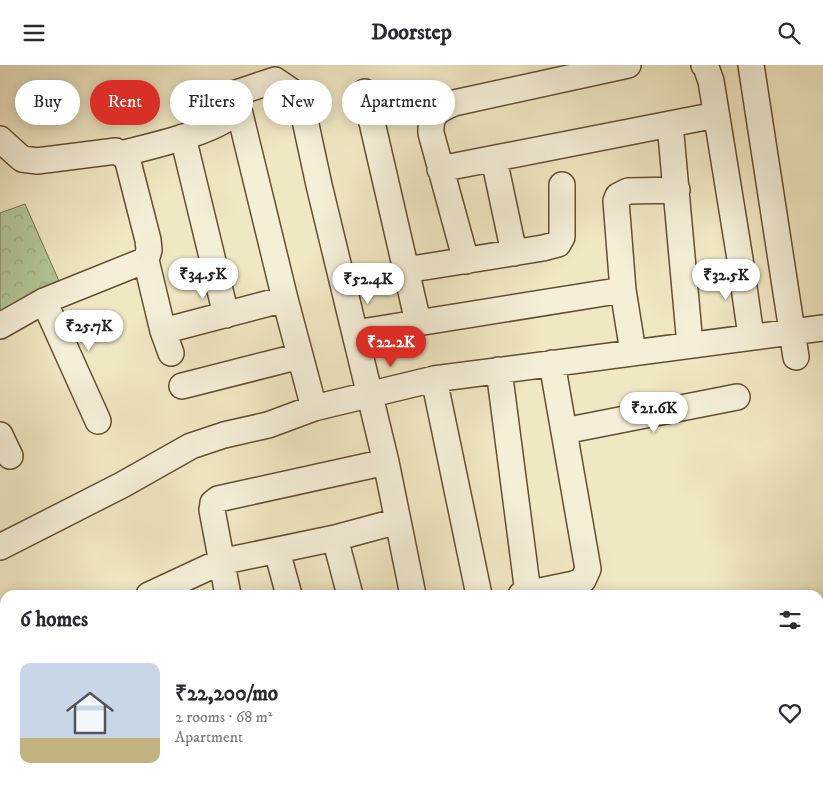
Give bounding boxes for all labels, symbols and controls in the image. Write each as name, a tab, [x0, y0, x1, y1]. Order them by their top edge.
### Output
icon: menu	[20, 19, 48, 47]
text: Doorstep	[371, 19, 452, 46]
icon: search	[775, 19, 803, 47]
chip: Buy	[15, 80, 80, 125]
chip: Rent	[90, 80, 160, 125]
chip: Filters	[170, 80, 253, 125]
chip: New	[263, 80, 332, 125]
chip: Apartment	[342, 80, 455, 125]
pin: ₹34.5K	[162, 257, 244, 300]
pin: ₹32.5K	[685, 259, 767, 301]
pin: ₹52.4K	[327, 263, 409, 305]
text: ₹34.5K	[179, 264, 227, 284]
text: ₹32.5K	[703, 265, 749, 285]
text: ₹52.4K	[343, 269, 393, 289]
pin: ₹25.7K	[48, 309, 130, 352]
text: ₹25.7K	[66, 316, 112, 336]
pin: ₹22.2K	[350, 325, 432, 368]
text: ₹22.2K	[367, 332, 415, 352]
pin: ₹21.6K	[613, 391, 695, 434]
text: ₹21.6K	[631, 398, 677, 418]
icon: filters	[776, 606, 804, 634]
text: 6 homes	[20, 607, 88, 633]
text: ₹22,200/mo	[175, 681, 278, 707]
icon: home	[60, 683, 120, 743]
icon: heart	[776, 699, 804, 727]
text: 2 rooms · 68 m²	[175, 707, 272, 727]
text: Apartment	[175, 727, 243, 747]

